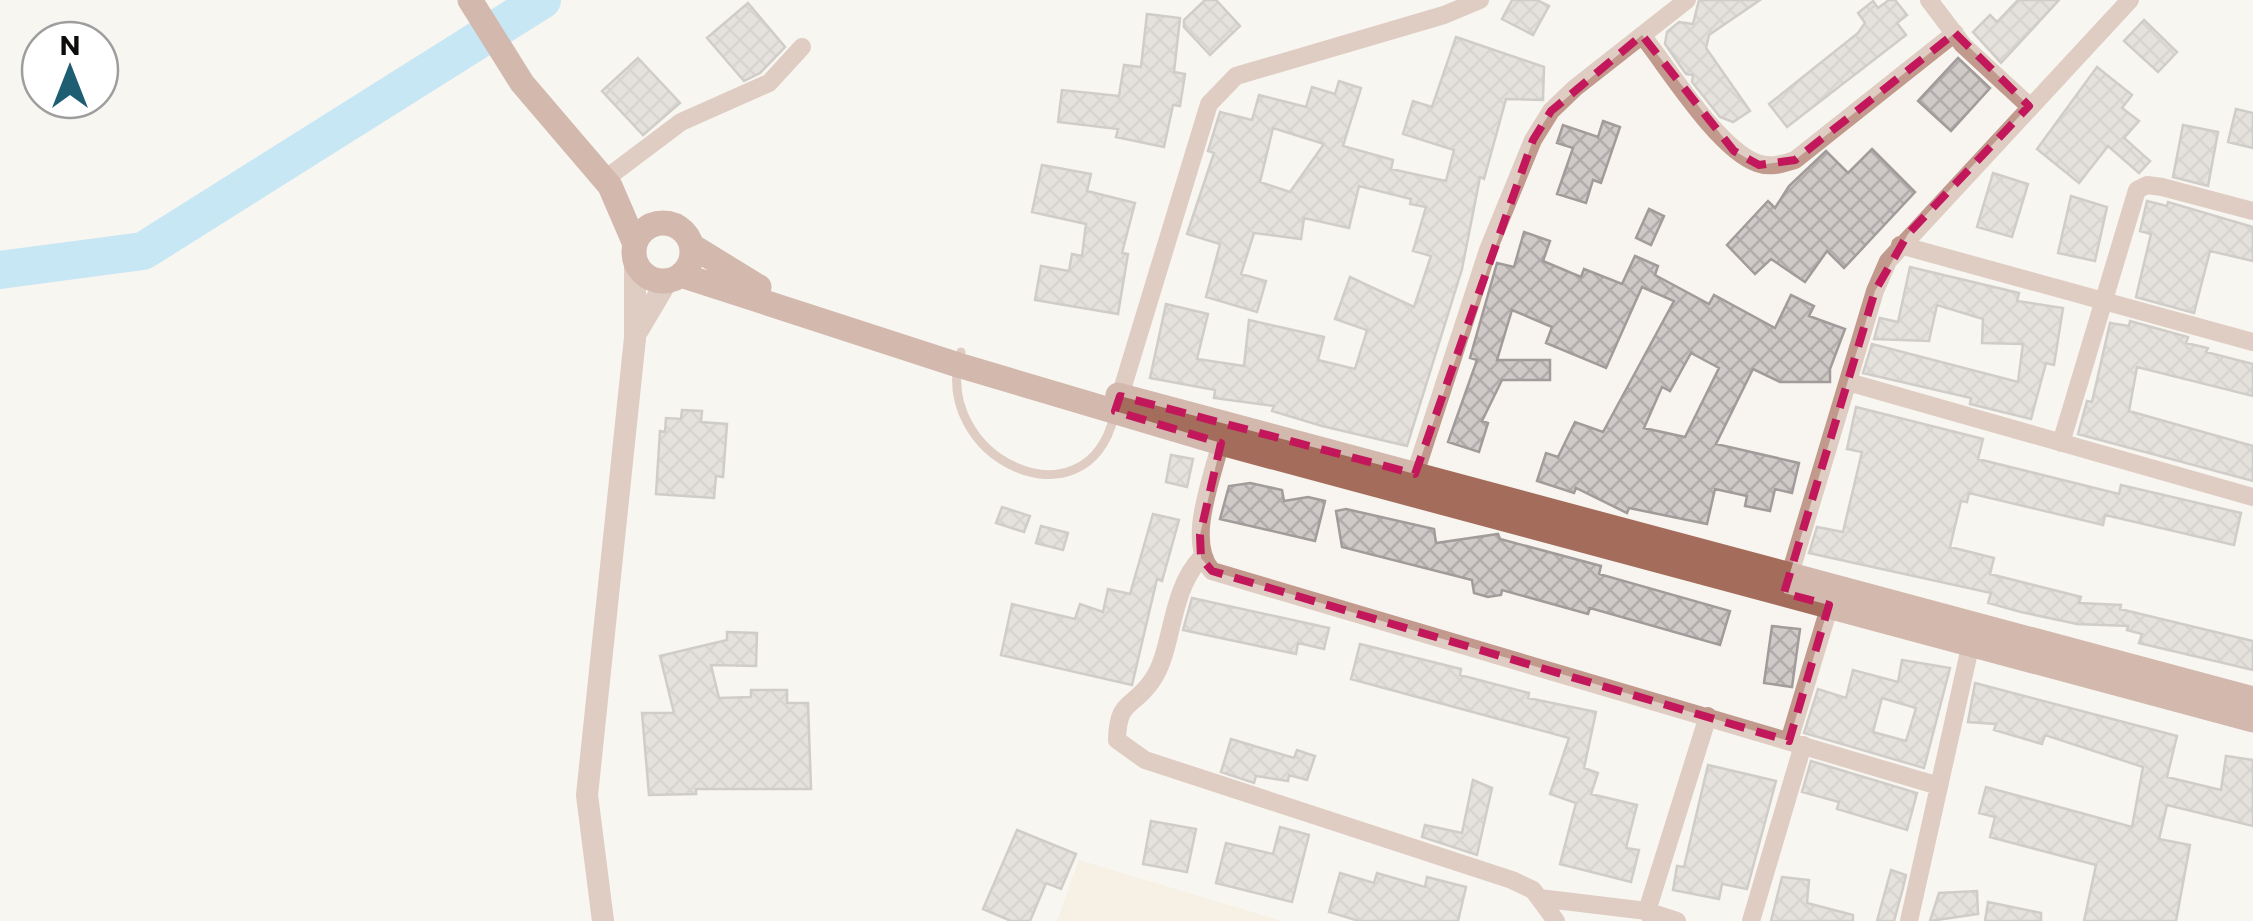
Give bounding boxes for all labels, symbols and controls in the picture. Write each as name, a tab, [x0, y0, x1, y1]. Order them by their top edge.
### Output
north arrow	[20, 20, 120, 120]
text: N	[60, 27, 81, 61]

